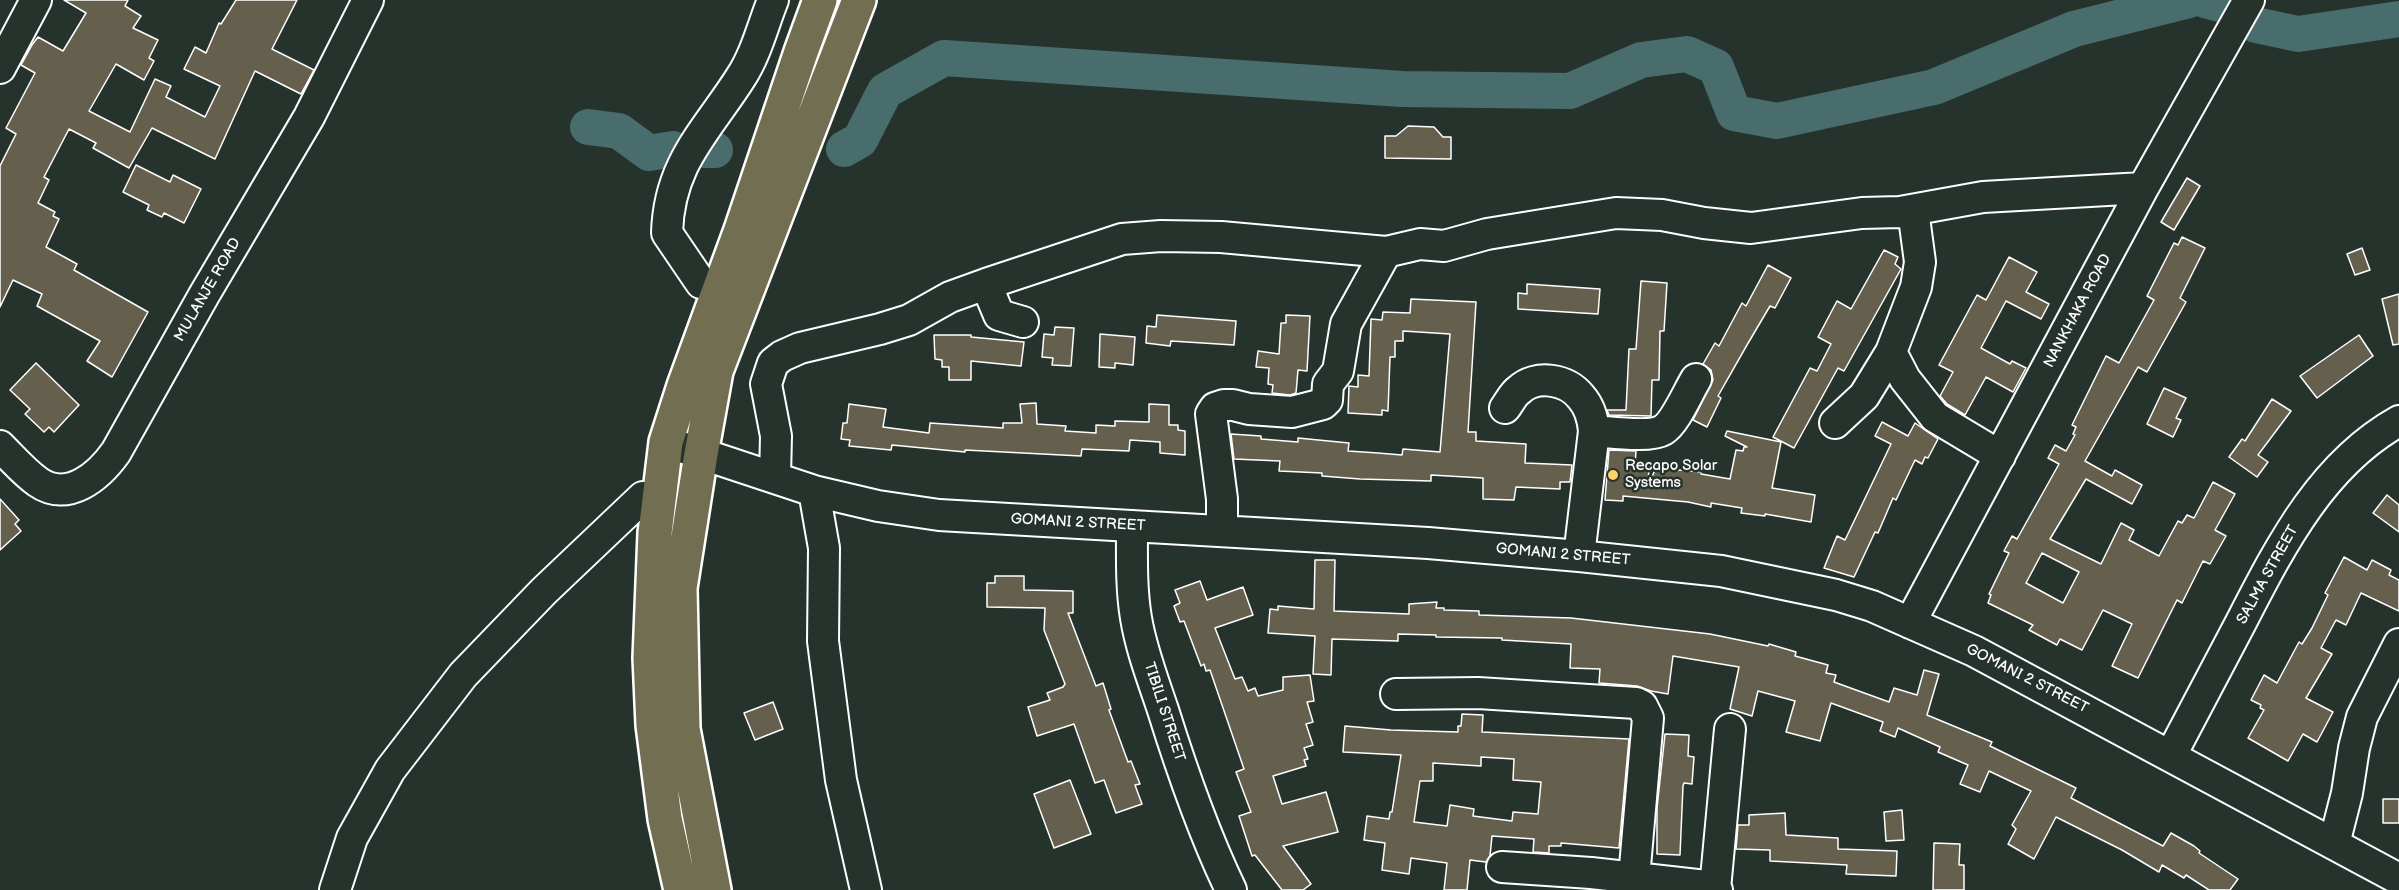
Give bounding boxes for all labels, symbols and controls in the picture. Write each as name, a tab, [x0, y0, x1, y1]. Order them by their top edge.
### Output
street label: MULANJE ROAD	[171, 235, 245, 345]
street label: NANKHAKA ROAD	[2040, 251, 2116, 371]
place label: Recapo Solar Systems	[1625, 457, 1717, 492]
marker: Recapo Solar Systems	[1606, 468, 1620, 482]
street label: GOMANI 2 STREET	[1010, 510, 1146, 536]
street label: SALMA STREET	[2233, 522, 2303, 628]
street label: GOMANI 2 STREET	[1495, 540, 1631, 570]
street label: GOMANI 2 STREET	[1963, 640, 2091, 718]
street label: TIBILI STREET	[1139, 660, 1189, 764]

